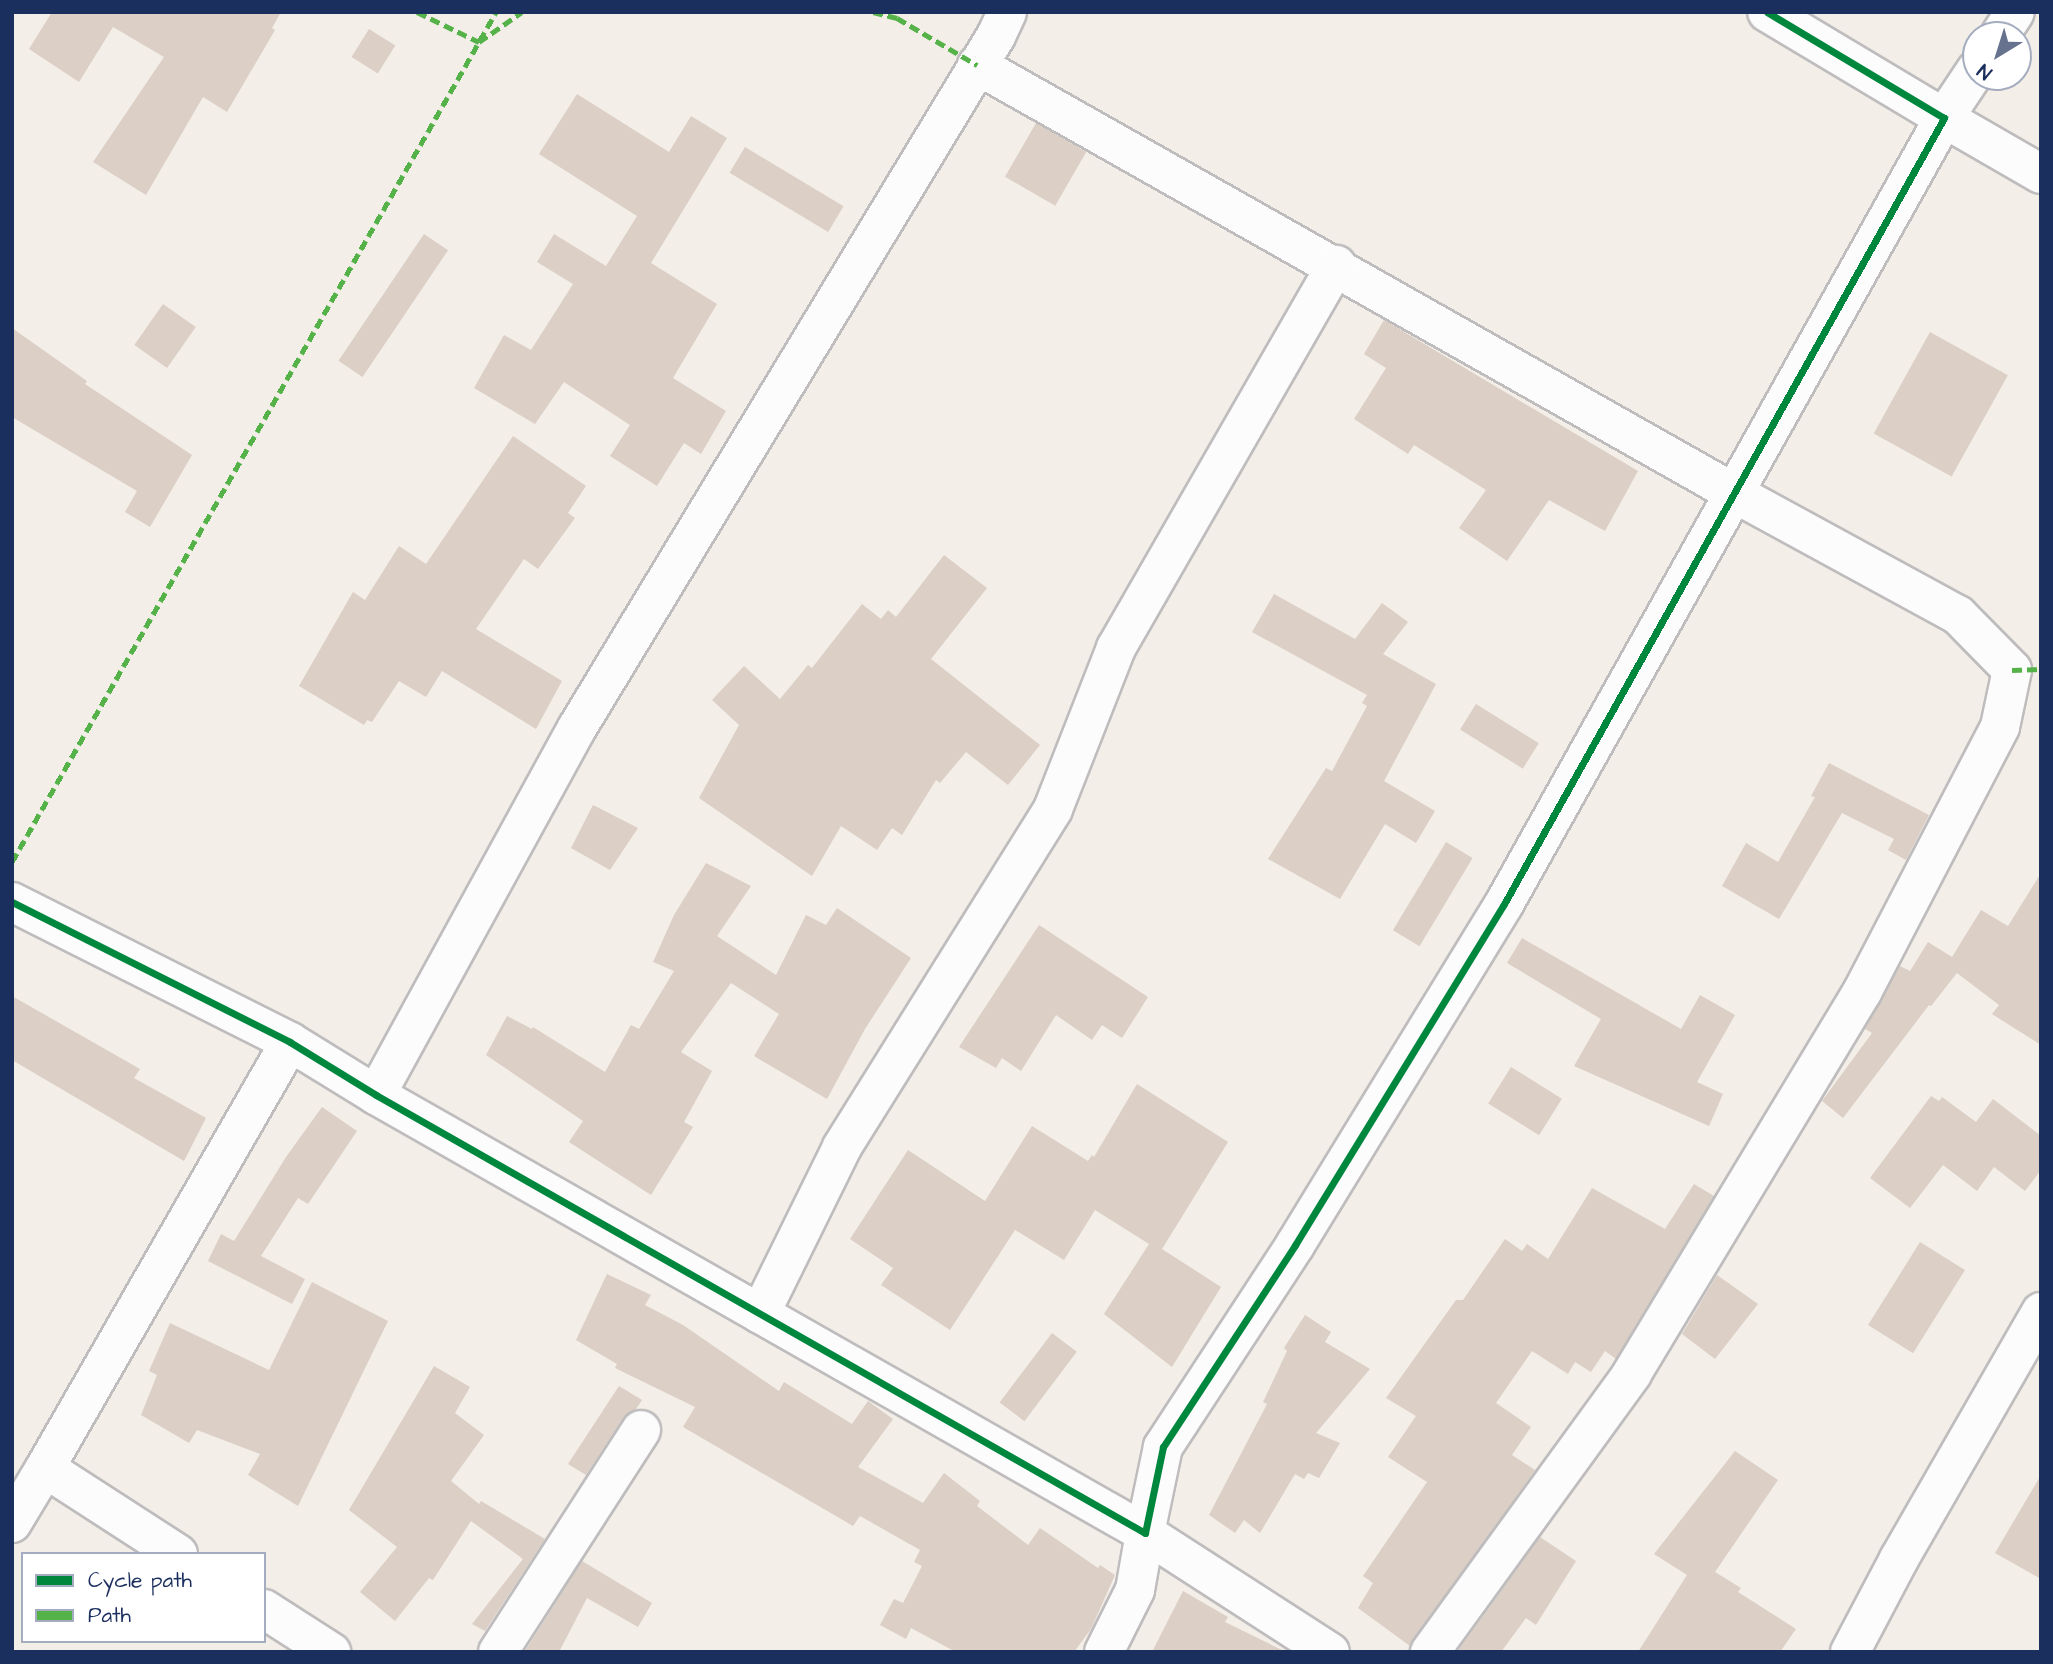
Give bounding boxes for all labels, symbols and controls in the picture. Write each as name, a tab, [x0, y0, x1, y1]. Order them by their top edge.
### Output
north arrow	[1962, 21, 2032, 91]
text: N	[1972, 57, 1998, 86]
legend	[21, 1552, 266, 1643]
text: Cycle path	[88, 1566, 192, 1595]
text: Path	[88, 1601, 131, 1630]

